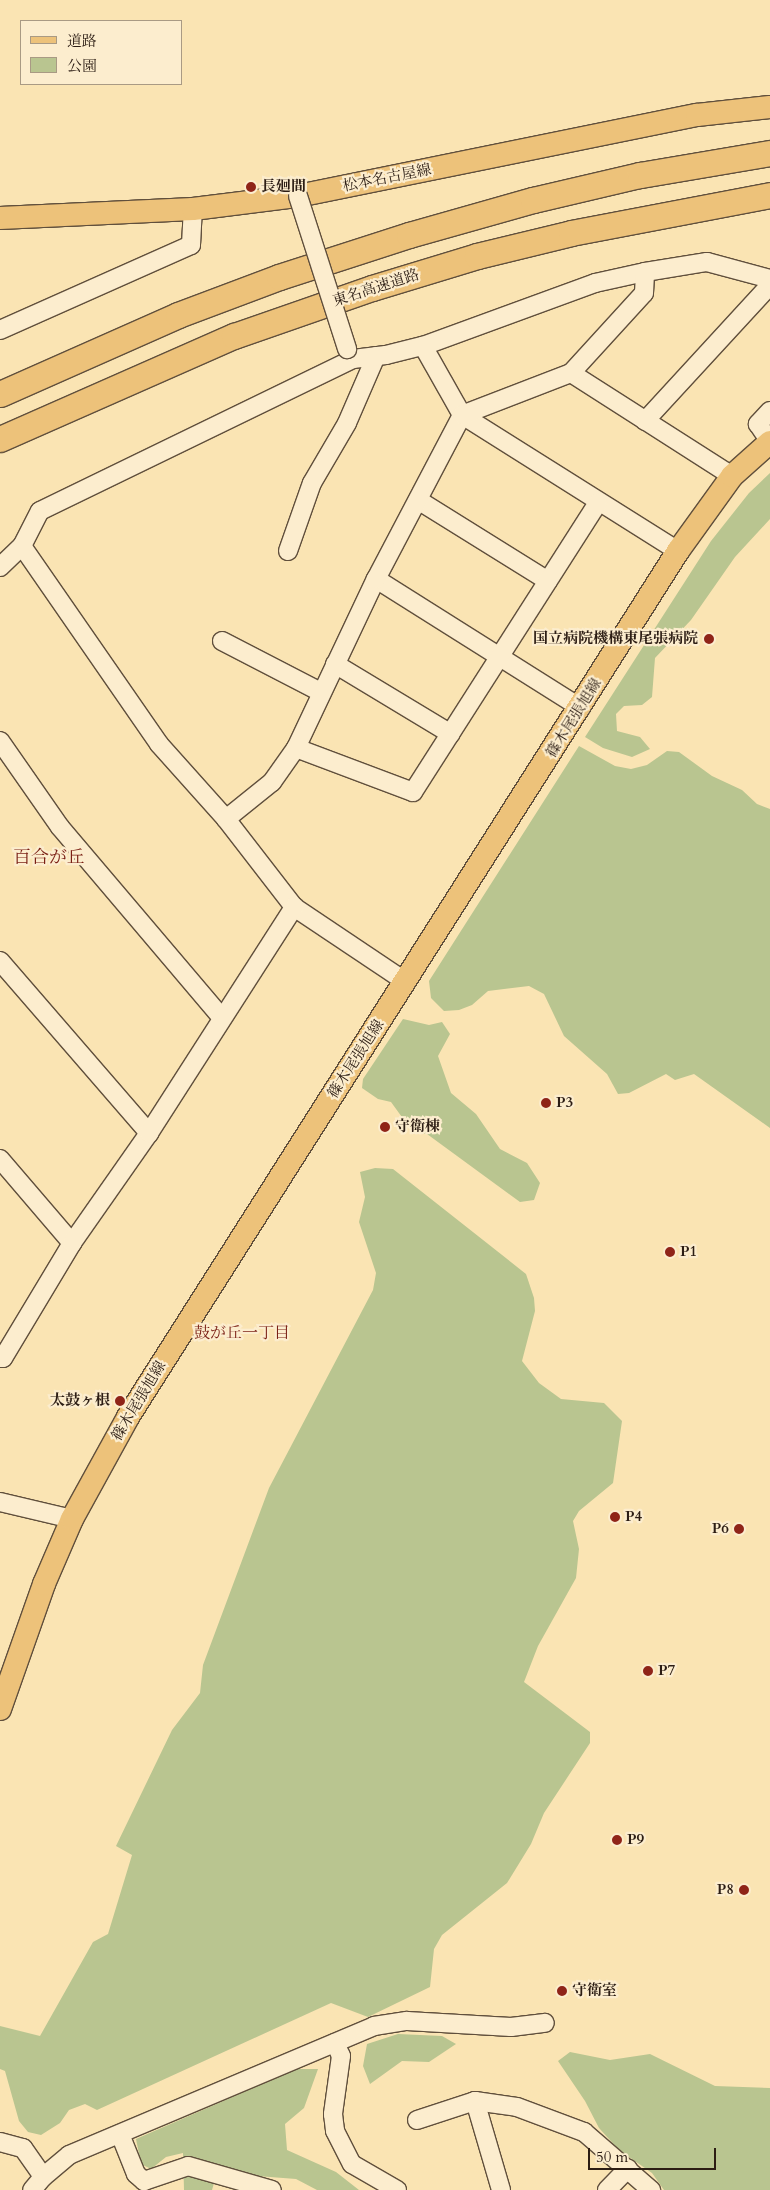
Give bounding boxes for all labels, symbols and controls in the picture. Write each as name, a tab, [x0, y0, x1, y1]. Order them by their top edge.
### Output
legend	[20, 20, 182, 85]
text: 道路	[67, 31, 97, 51]
text: 公園	[67, 56, 97, 76]
street label: 松本名古屋線	[341, 161, 433, 195]
place label: 長廻間	[261, 178, 306, 196]
marker: 長廻間	[245, 181, 257, 193]
street label: 東名高速道路	[330, 266, 422, 310]
place label: 国立病院機構東尾張病院	[533, 630, 698, 648]
marker: 国立病院機構東尾張病院	[702, 632, 716, 646]
street label: 篠木尾張旭線	[543, 675, 605, 761]
district label: 百合が丘	[13, 847, 85, 869]
street label: 篠木尾張旭線	[324, 1016, 388, 1102]
place label: P3	[556, 1094, 573, 1112]
marker: P3	[540, 1097, 552, 1109]
place label: 守衛棟	[395, 1118, 440, 1136]
marker: 守衛棟	[379, 1121, 391, 1133]
place label: P1	[680, 1243, 697, 1261]
marker: P1	[664, 1246, 676, 1258]
district label: 鼓が丘一丁目	[194, 1323, 290, 1343]
street label: 篠木尾張旭線	[108, 1358, 170, 1444]
place label: 太鼓ヶ根	[50, 1392, 110, 1410]
marker: 太鼓ヶ根	[114, 1395, 126, 1407]
place label: P4	[625, 1508, 642, 1526]
marker: P4	[609, 1511, 621, 1523]
place label: P6	[712, 1520, 729, 1538]
marker: P6	[733, 1523, 745, 1535]
place label: P7	[658, 1662, 675, 1680]
marker: P7	[642, 1665, 654, 1677]
place label: P9	[627, 1831, 644, 1849]
marker: P9	[611, 1834, 623, 1846]
place label: P8	[717, 1881, 734, 1899]
marker: P8	[738, 1884, 750, 1896]
place label: 守衛室	[572, 1982, 617, 2000]
marker: 守衛室	[556, 1985, 568, 1997]
scale bar	[590, 2138, 718, 2170]
text: 50 m	[596, 2147, 628, 2167]

